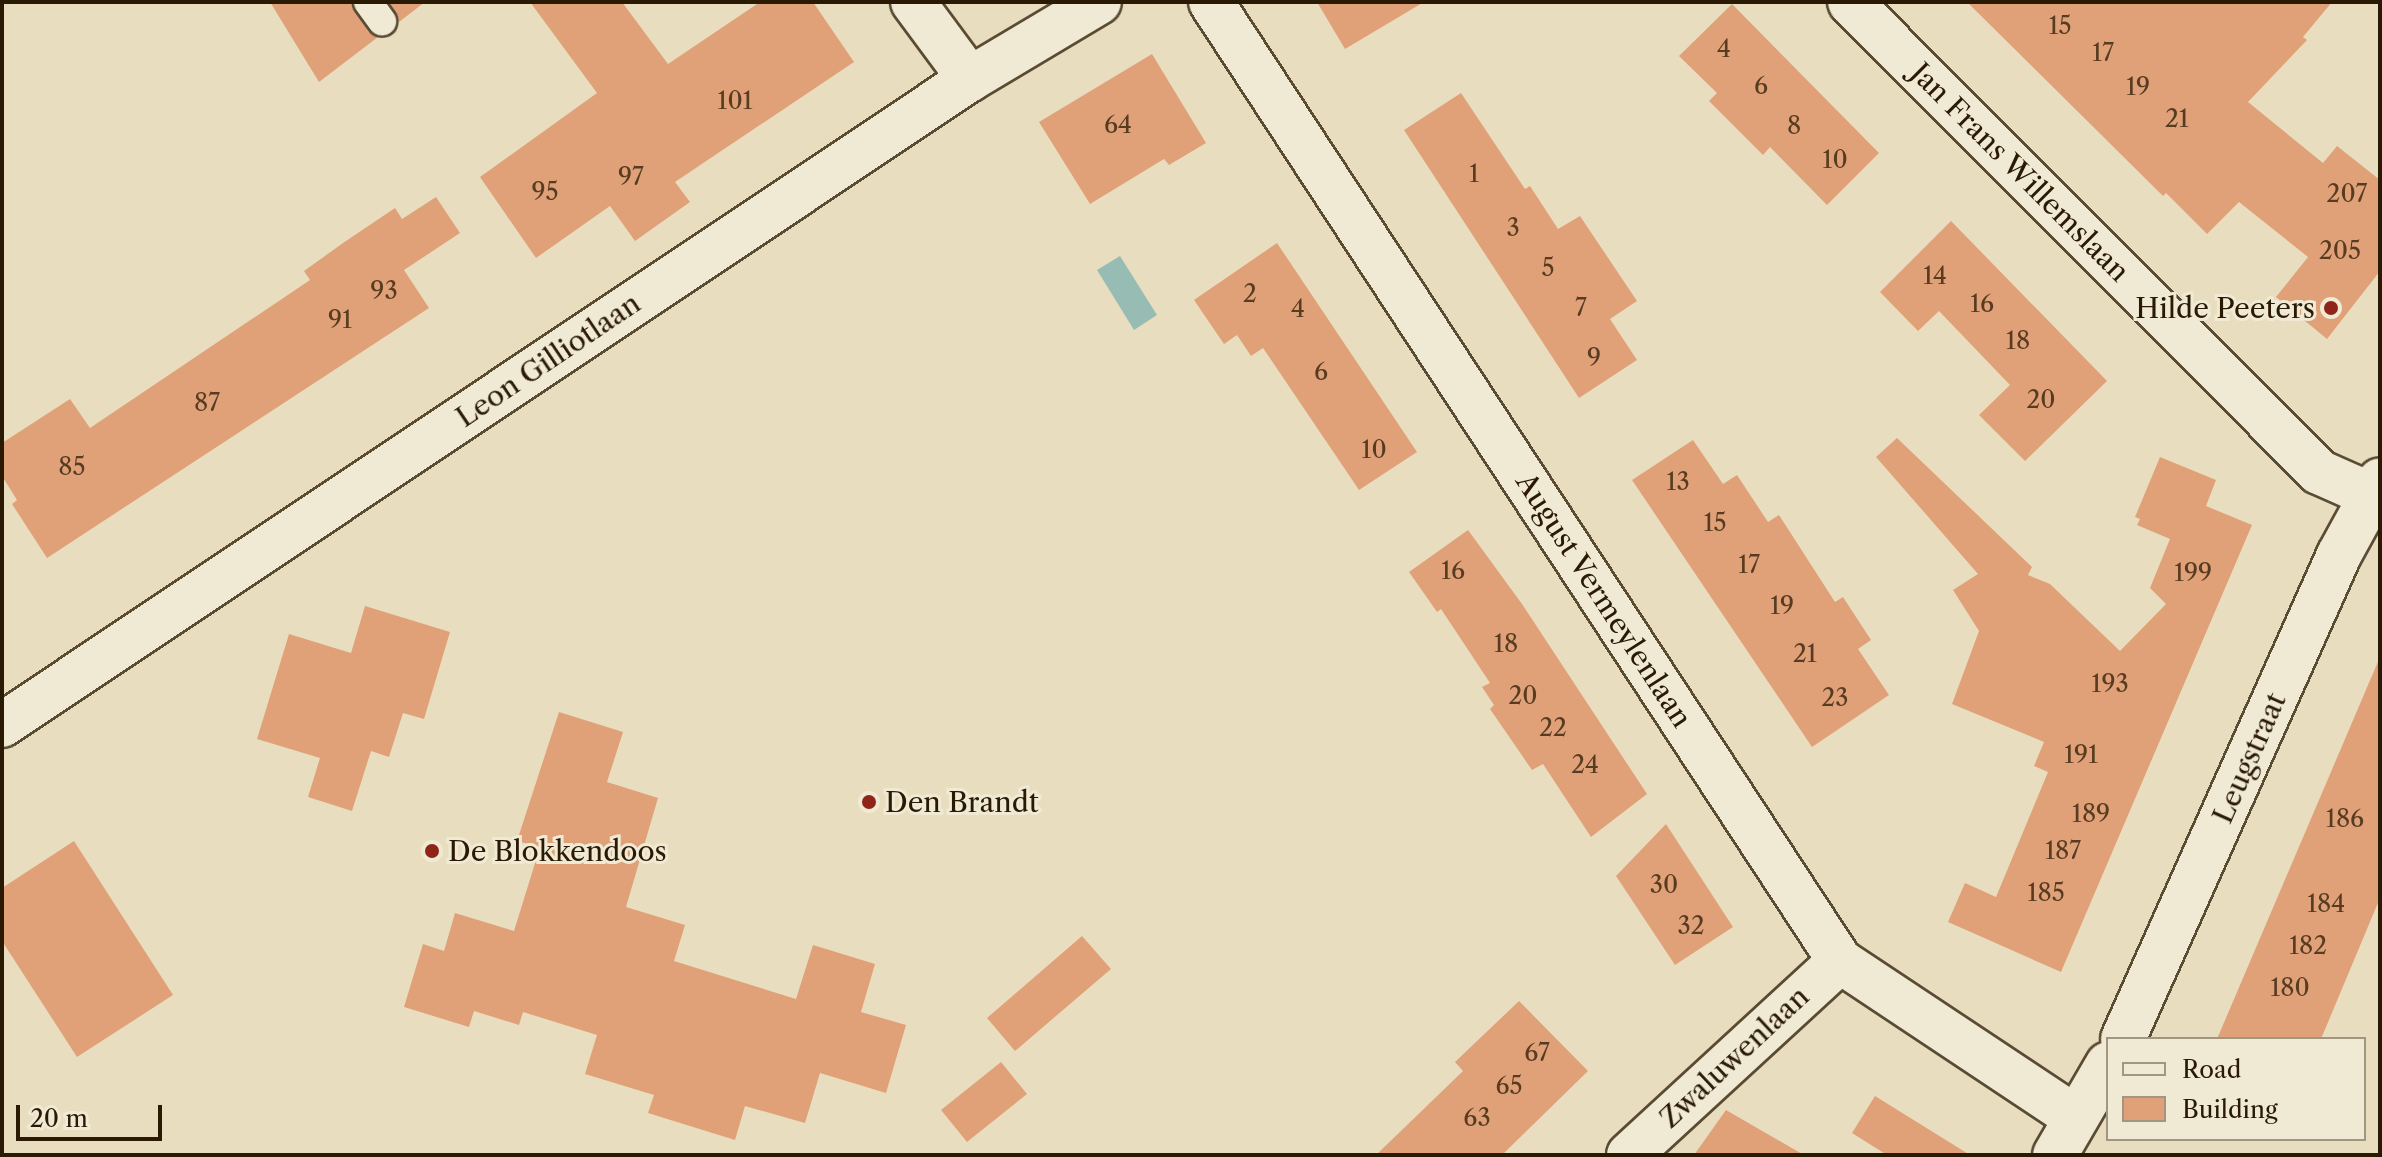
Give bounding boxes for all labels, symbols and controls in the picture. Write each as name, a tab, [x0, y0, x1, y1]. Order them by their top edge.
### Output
house number: 15	[2048, 12, 2072, 40]
house number: 4	[1717, 35, 1731, 63]
house number: 17	[2092, 39, 2114, 67]
street label: Jan Frans Willemslaan	[1903, 55, 2137, 289]
house number: 6	[1754, 72, 1768, 100]
house number: 19	[2126, 73, 2150, 101]
house number: 101	[717, 87, 753, 115]
house number: 21	[2165, 105, 2189, 133]
house number: 64	[1104, 111, 1132, 139]
house number: 8	[1787, 112, 1801, 140]
house number: 10	[1822, 146, 1848, 174]
house number: 1	[1469, 160, 1479, 188]
house number: 97	[618, 163, 644, 191]
house number: 95	[531, 178, 559, 206]
house number: 207	[2327, 180, 2367, 208]
house number: 3	[1506, 214, 1520, 242]
house number: 205	[2319, 237, 2361, 265]
house number: 5	[1541, 254, 1555, 282]
house number: 14	[1923, 262, 1947, 290]
house number: 93	[370, 277, 398, 305]
house number: 2	[1243, 280, 1257, 308]
street label: Leon Gilliotlaan	[450, 286, 646, 434]
house number: 16	[1970, 290, 1994, 318]
place label: Hilde Peeters	[2135, 291, 2315, 325]
house number: 7	[1575, 294, 1587, 322]
house number: 4	[1291, 295, 1305, 323]
marker: Hilde Peeters	[2322, 299, 2340, 317]
house number: 91	[328, 306, 352, 334]
house number: 18	[2006, 327, 2030, 355]
house number: 9	[1587, 344, 1601, 372]
house number: 6	[1314, 358, 1328, 386]
house number: 20	[2026, 386, 2056, 414]
house number: 87	[194, 389, 220, 417]
house number: 10	[1361, 436, 1387, 464]
house number: 85	[58, 453, 86, 481]
street label: August Vermeylenlaan	[1509, 466, 1699, 734]
house number: 13	[1666, 468, 1690, 496]
house number: 15	[1703, 509, 1727, 537]
house number: 17	[1738, 551, 1760, 579]
house number: 16	[1441, 557, 1465, 585]
house number: 199	[2174, 559, 2212, 587]
house number: 19	[1770, 592, 1794, 620]
house number: 18	[1494, 630, 1518, 658]
house number: 21	[1793, 640, 1817, 668]
house number: 193	[2091, 670, 2129, 698]
house number: 20	[1508, 682, 1538, 710]
house number: 23	[1821, 684, 1849, 712]
street label: Leugstraat	[2205, 688, 2293, 828]
house number: 22	[1539, 714, 1567, 742]
house number: 191	[2064, 741, 2098, 769]
house number: 24	[1571, 751, 1599, 779]
place label: Den Brandt	[885, 785, 1039, 819]
marker: Den Brandt	[860, 793, 878, 811]
house number: 189	[2072, 800, 2110, 828]
house number: 186	[2326, 805, 2364, 833]
place label: De Blokkendoos	[448, 834, 667, 868]
house number: 187	[2045, 837, 2081, 865]
marker: De Blokkendoos	[423, 842, 441, 860]
house number: 30	[1650, 871, 1678, 899]
house number: 185	[2027, 879, 2065, 907]
house number: 184	[2307, 890, 2345, 918]
house number: 32	[1677, 912, 1705, 940]
house number: 182	[2289, 932, 2327, 960]
house number: 180	[2270, 974, 2310, 1002]
street label: Zwaluwenlaan	[1653, 979, 1815, 1135]
legend	[2106, 1037, 2366, 1141]
house number: 67	[1524, 1039, 1550, 1067]
text: Road	[2182, 1055, 2241, 1084]
house number: 65	[1495, 1072, 1523, 1100]
scale bar	[20, 1089, 166, 1139]
text: Building	[2182, 1095, 2278, 1124]
text: 20 m	[30, 1104, 88, 1133]
house number: 63	[1463, 1104, 1491, 1132]

